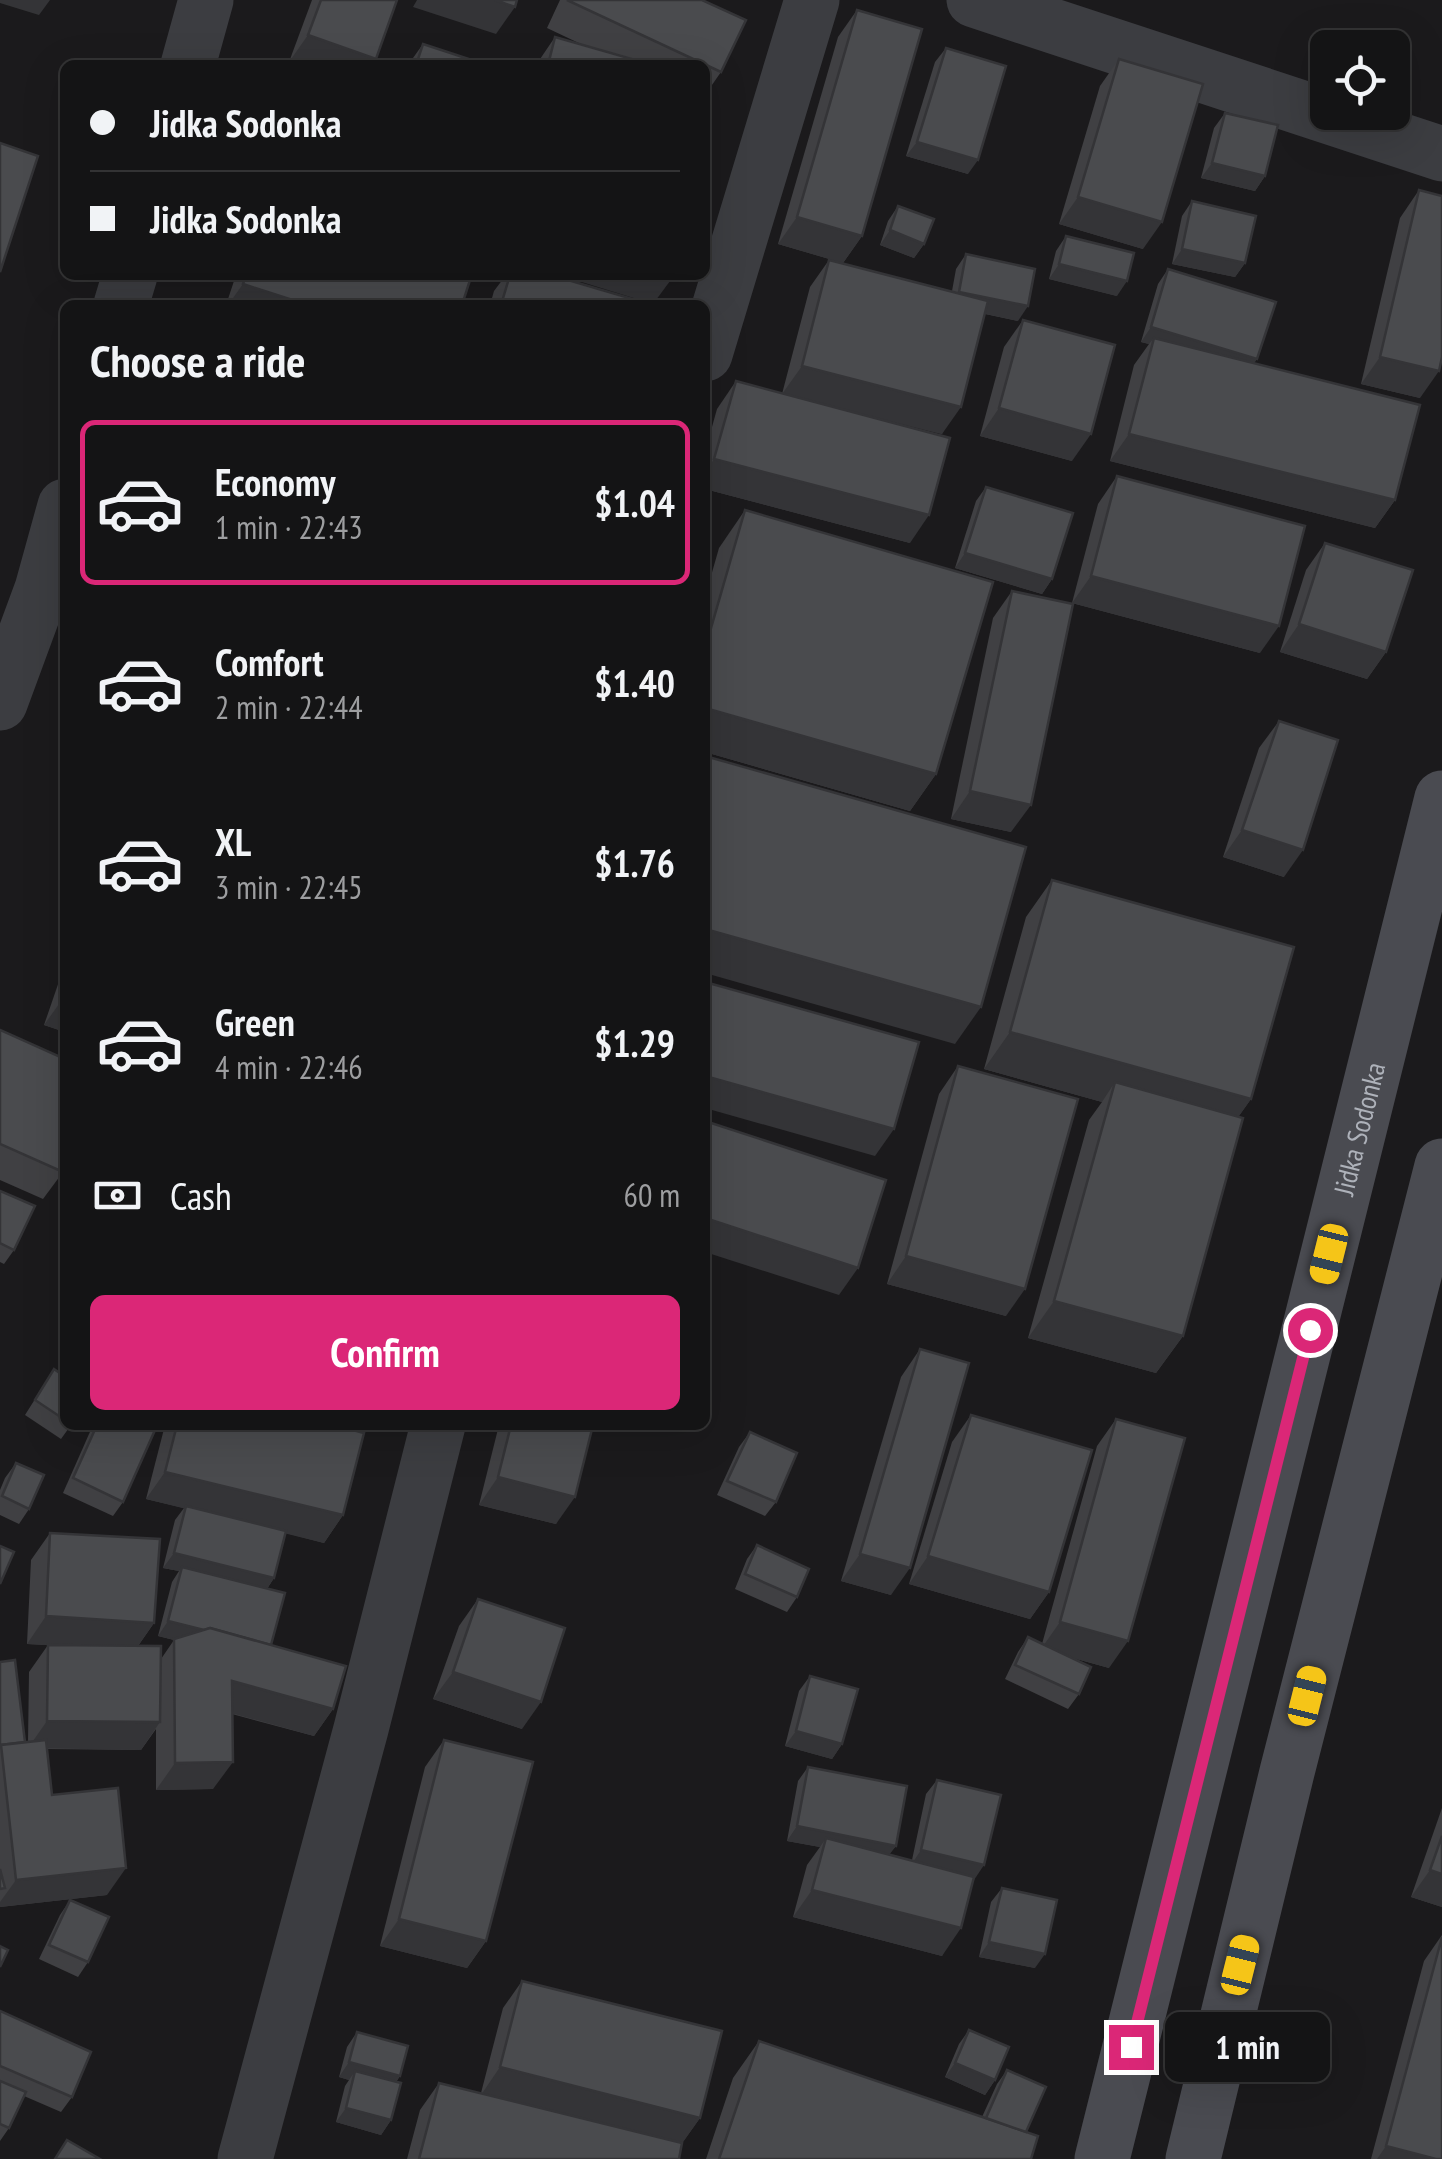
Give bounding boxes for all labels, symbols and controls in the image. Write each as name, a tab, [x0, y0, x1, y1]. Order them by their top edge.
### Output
map controls	[1310, 30, 1410, 130]
button: locate	[1310, 30, 1410, 130]
text: Jidka Sodonka	[150, 98, 341, 147]
text: Jidka Sodonka	[150, 194, 341, 243]
text: Choose a ride	[90, 331, 305, 389]
text: Economy	[215, 457, 335, 506]
icon: car	[95, 458, 185, 548]
text: $1.04	[594, 478, 675, 527]
text: 1 min · 22:43	[215, 506, 363, 548]
text: Comfort	[215, 637, 324, 686]
icon: car	[95, 638, 185, 728]
text: $1.40	[594, 658, 675, 707]
text: 2 min · 22:44	[215, 686, 363, 728]
text: XL	[215, 817, 251, 866]
icon: car	[95, 818, 185, 908]
text: $1.76	[594, 838, 675, 887]
text: 3 min · 22:45	[215, 866, 363, 908]
text: Green	[215, 997, 295, 1046]
icon: car	[95, 998, 185, 1088]
text: $1.29	[594, 1018, 675, 1067]
text: 4 min · 22:46	[215, 1046, 363, 1088]
street label: Jidka Sodonka	[1324, 1058, 1393, 1200]
icon: cash	[90, 1168, 145, 1223]
text: Cash	[170, 1171, 232, 1220]
text: 60 m	[624, 1174, 680, 1216]
car	[1307, 1221, 1351, 1287]
button: Confirm	[90, 1295, 680, 1410]
route start	[1288, 1308, 1333, 1353]
car	[1285, 1663, 1329, 1729]
car	[1218, 1932, 1262, 1998]
callout: 1 min	[1166, 2012, 1331, 2082]
route end	[1109, 2025, 1154, 2070]
text: 1 min	[1215, 2026, 1280, 2068]

